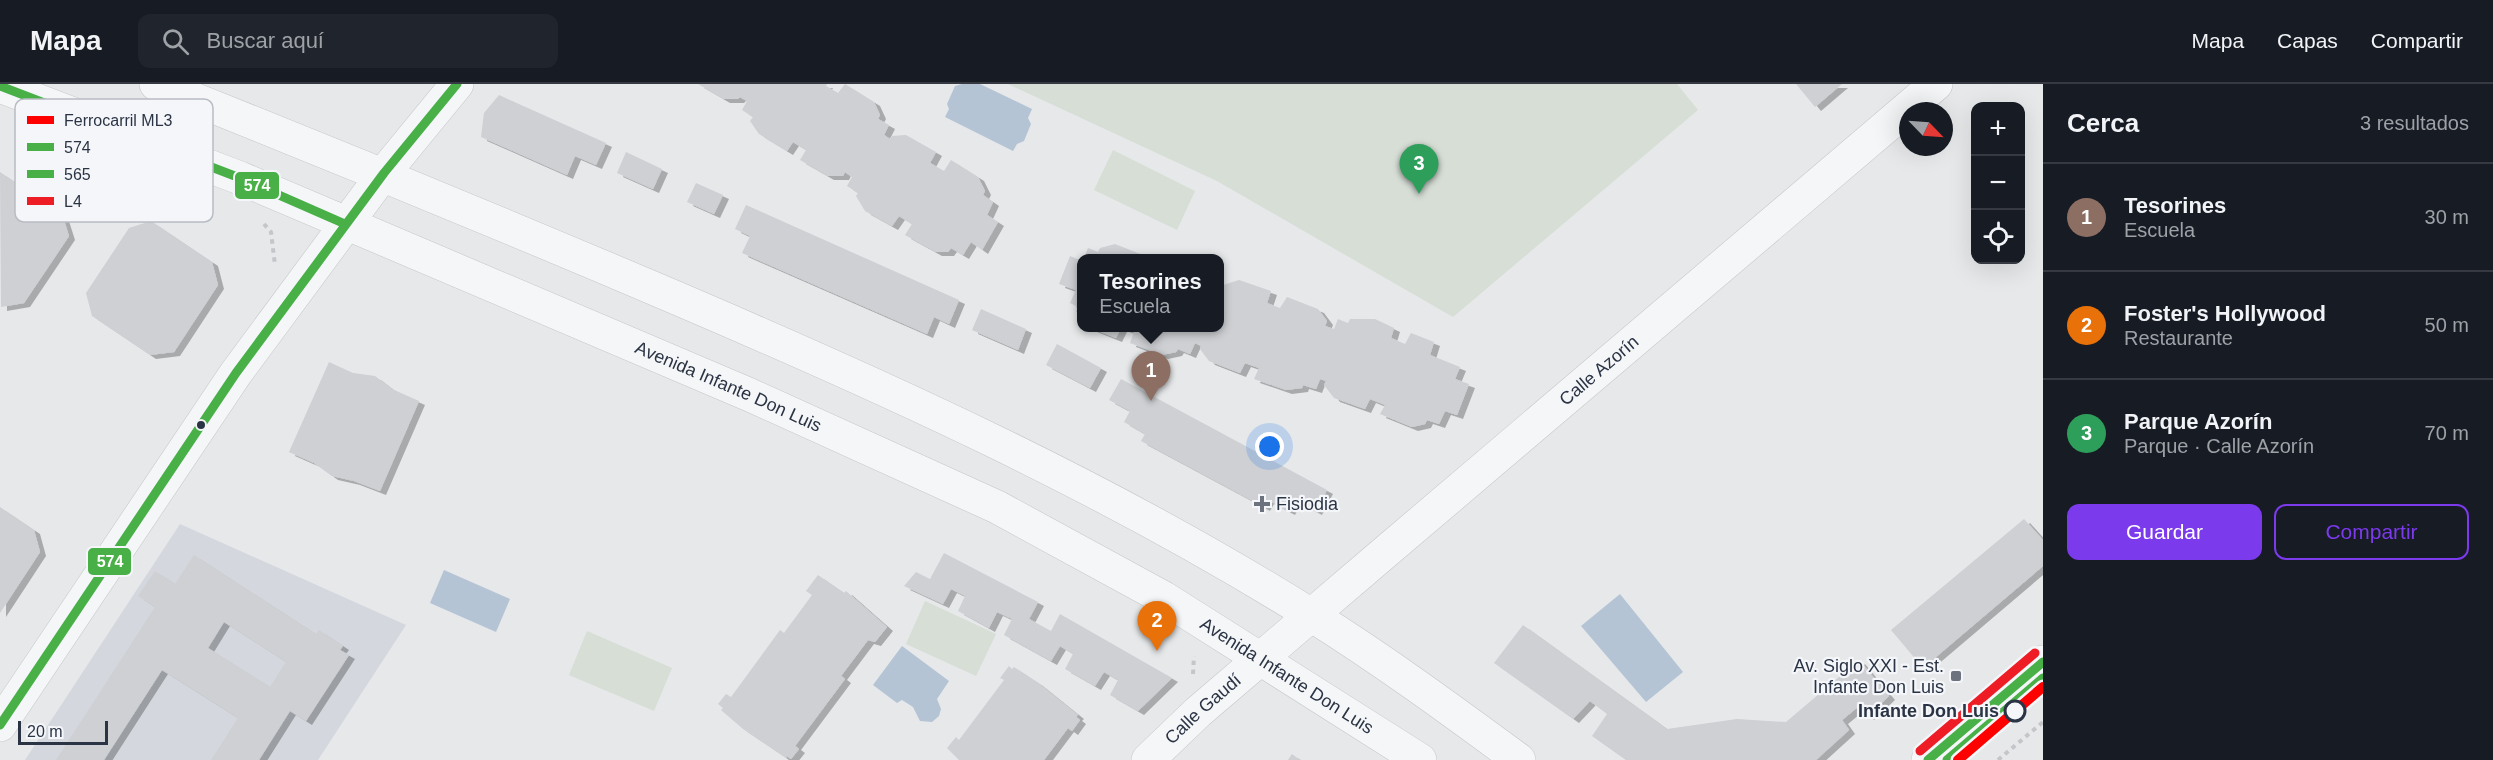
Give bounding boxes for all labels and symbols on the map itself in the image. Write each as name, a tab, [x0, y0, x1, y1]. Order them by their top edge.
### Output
legend	[15, 99, 213, 222]
north arrow	[1899, 102, 1953, 156]
text: Ferrocarril ML3	[64, 112, 173, 129]
text: 574	[64, 139, 91, 156]
pin: 3	[1400, 144, 1438, 194]
text: 565	[64, 166, 91, 183]
line badge: 574	[234, 171, 280, 200]
text: 574	[244, 177, 270, 194]
text: L4	[64, 193, 82, 210]
street label: Calle Azorín	[1555, 331, 1642, 410]
street label: Avenida Infante Don Luis	[632, 337, 824, 436]
pin: 1	[1132, 352, 1170, 401]
unlabelled marker	[195, 419, 207, 431]
your location	[1255, 432, 1284, 461]
place label: Fisiodia	[1276, 494, 1339, 514]
marker: Fisiodia	[1253, 495, 1271, 513]
line badge: 574	[87, 547, 132, 576]
text: 574	[97, 553, 123, 570]
pin: 2	[1138, 602, 1176, 651]
street label: Avenida Infante Don Luis	[1197, 614, 1377, 738]
place label: Av. Siglo XXI - Est. Infante Don Luis	[1794, 656, 1944, 697]
marker: Av. Siglo XXI - Est. Infante Don Luis	[1949, 669, 1963, 683]
street label: Calle Gaudí	[1161, 670, 1245, 748]
marker: Infante Don Luis	[2004, 700, 2026, 722]
place label: Infante Don Luis	[1858, 701, 1999, 721]
scale bar	[18, 718, 108, 746]

